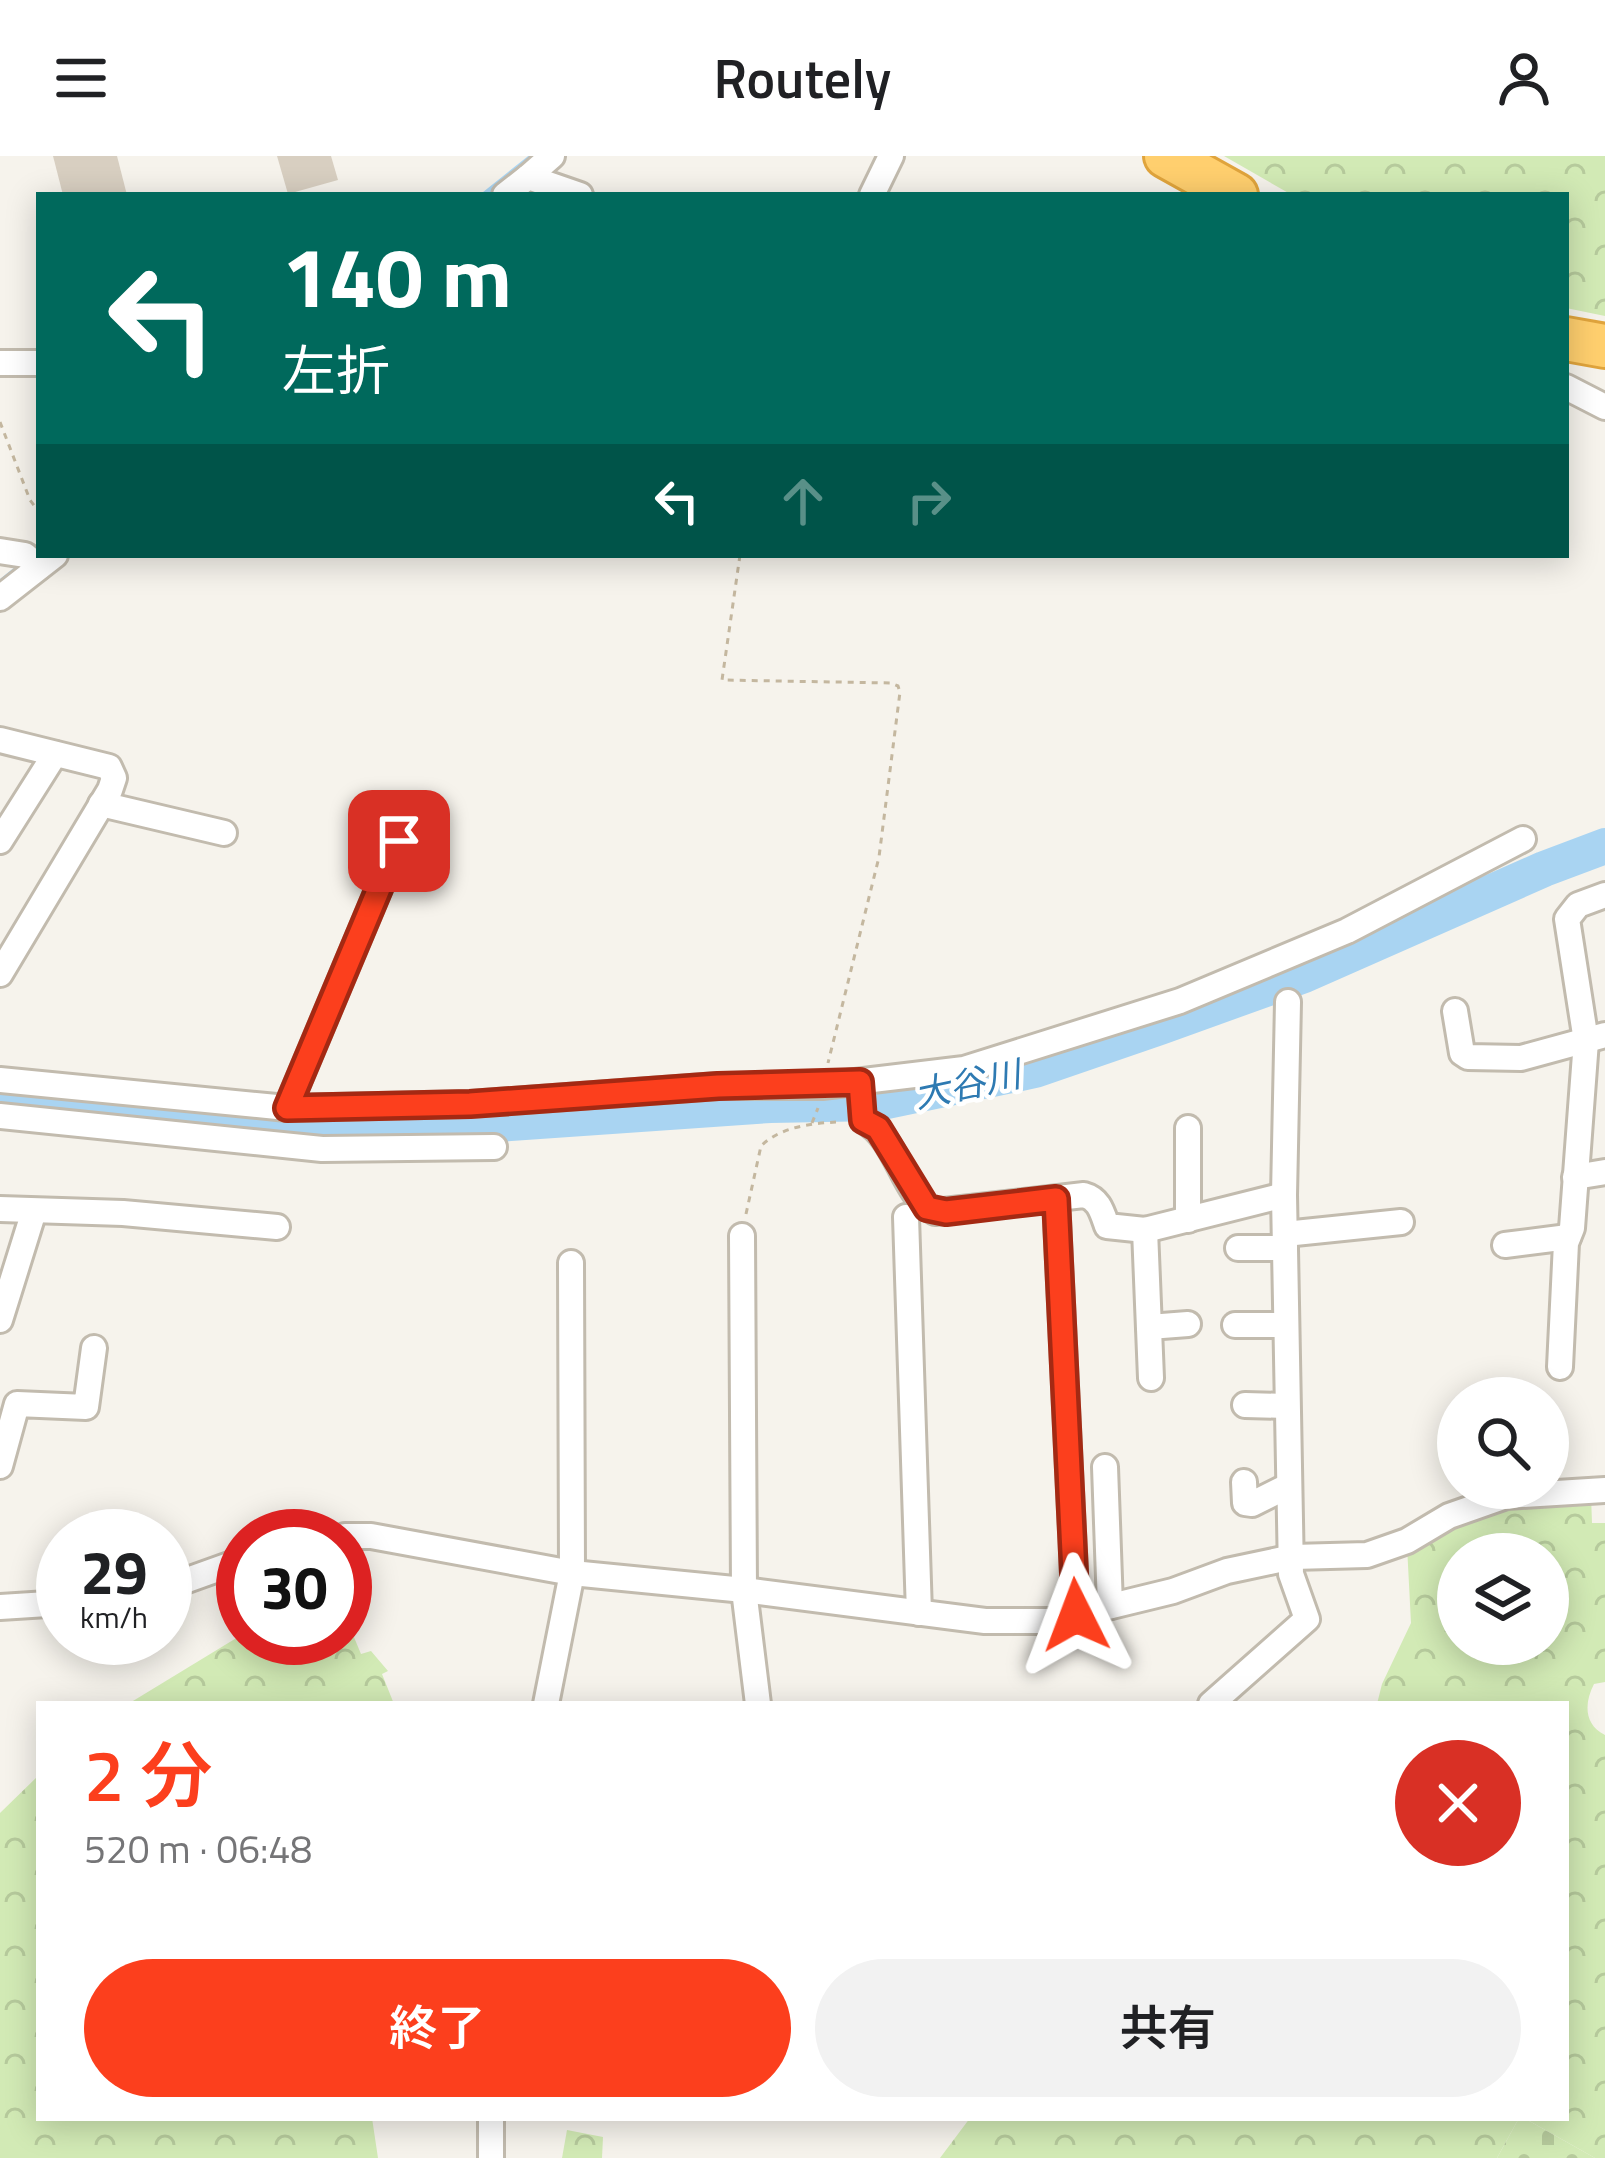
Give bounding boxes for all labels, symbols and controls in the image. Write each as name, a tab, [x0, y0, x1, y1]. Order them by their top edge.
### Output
text: Routely	[714, 37, 891, 119]
icon: menu	[48, 45, 114, 111]
icon: person	[1491, 45, 1557, 111]
text: 140 m	[282, 212, 512, 340]
icon: left	[84, 240, 240, 396]
text: 左折	[282, 329, 390, 411]
icon: left	[644, 468, 710, 534]
icon: ahead	[770, 468, 836, 534]
icon: right	[896, 468, 962, 534]
pin	[348, 790, 450, 892]
icon: arrive	[366, 808, 432, 874]
water label: 大谷川	[908, 1045, 1029, 1122]
map controls	[1437, 1377, 1569, 1665]
button: search	[1437, 1377, 1569, 1509]
speed limit sign: 30	[216, 1509, 372, 1665]
text: 29	[80, 1526, 148, 1617]
button: layers	[1437, 1533, 1569, 1665]
position arrow	[1013, 1552, 1139, 1678]
text: km/h	[80, 1594, 148, 1640]
text: 2 分	[84, 1719, 212, 1829]
button: close	[1395, 1740, 1521, 1866]
text: 520 m · 06:48	[84, 1819, 312, 1878]
button: 終了	[84, 1959, 791, 2097]
button: 共有	[815, 1959, 1521, 2097]

